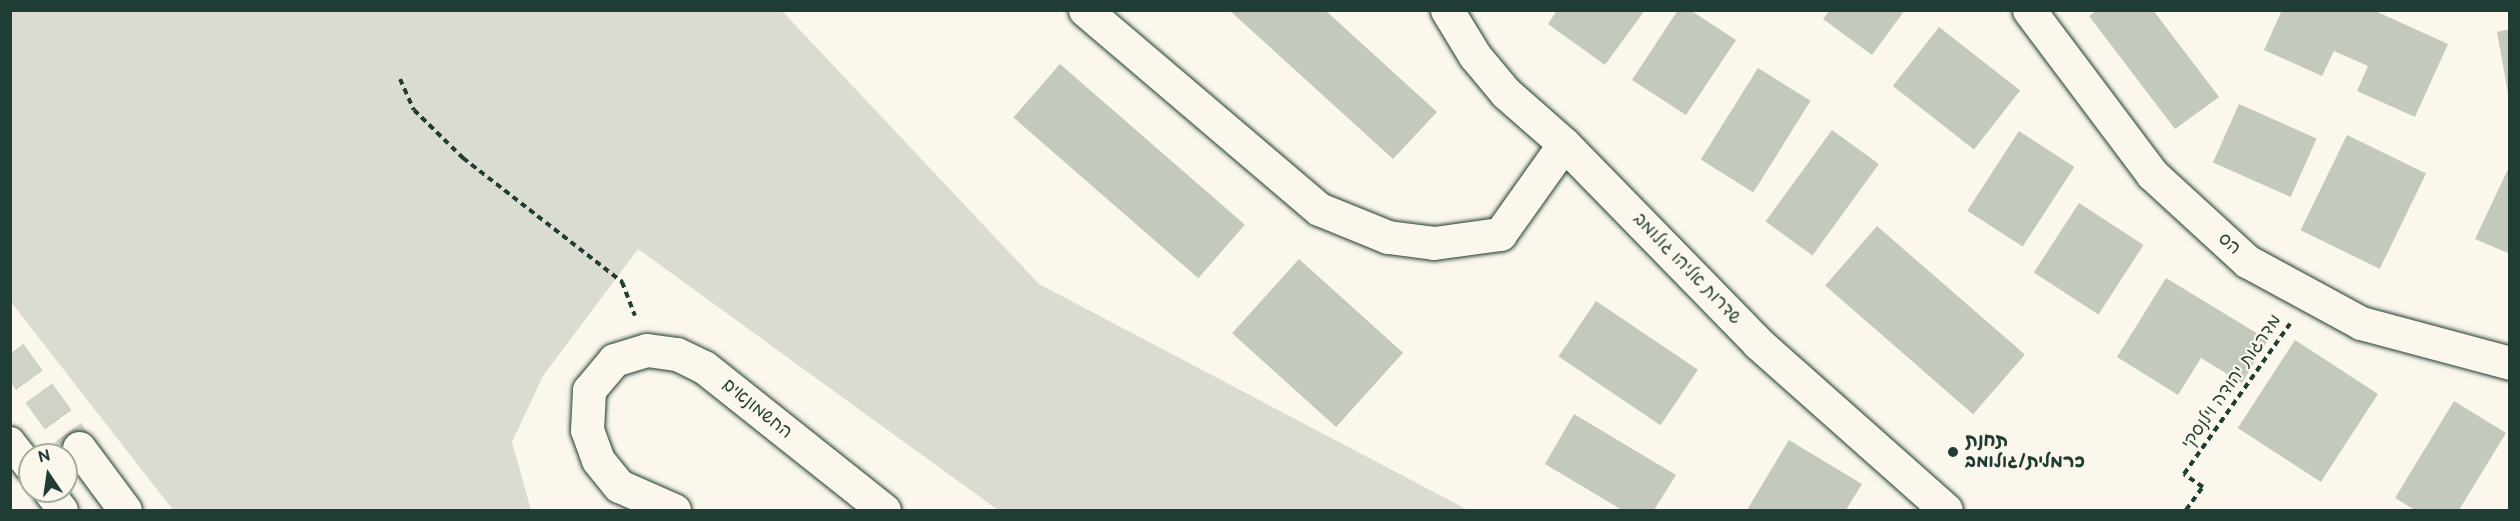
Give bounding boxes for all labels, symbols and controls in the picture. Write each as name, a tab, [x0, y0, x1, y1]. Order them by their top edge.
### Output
street label: שדרות אליהו גולומב	[1628, 209, 1746, 329]
street label: הס	[2213, 228, 2245, 260]
street label: מדרגות יהודה וילנסקי	[2177, 311, 2287, 453]
street label: החשמונאים	[718, 374, 796, 444]
place label: תחנת כרמלית/גולומב	[1965, 431, 2085, 474]
north arrow	[18, 443, 78, 503]
marker: תחנת כרמלית/גולומב	[1946, 445, 1960, 459]
text: N	[36, 446, 52, 468]

